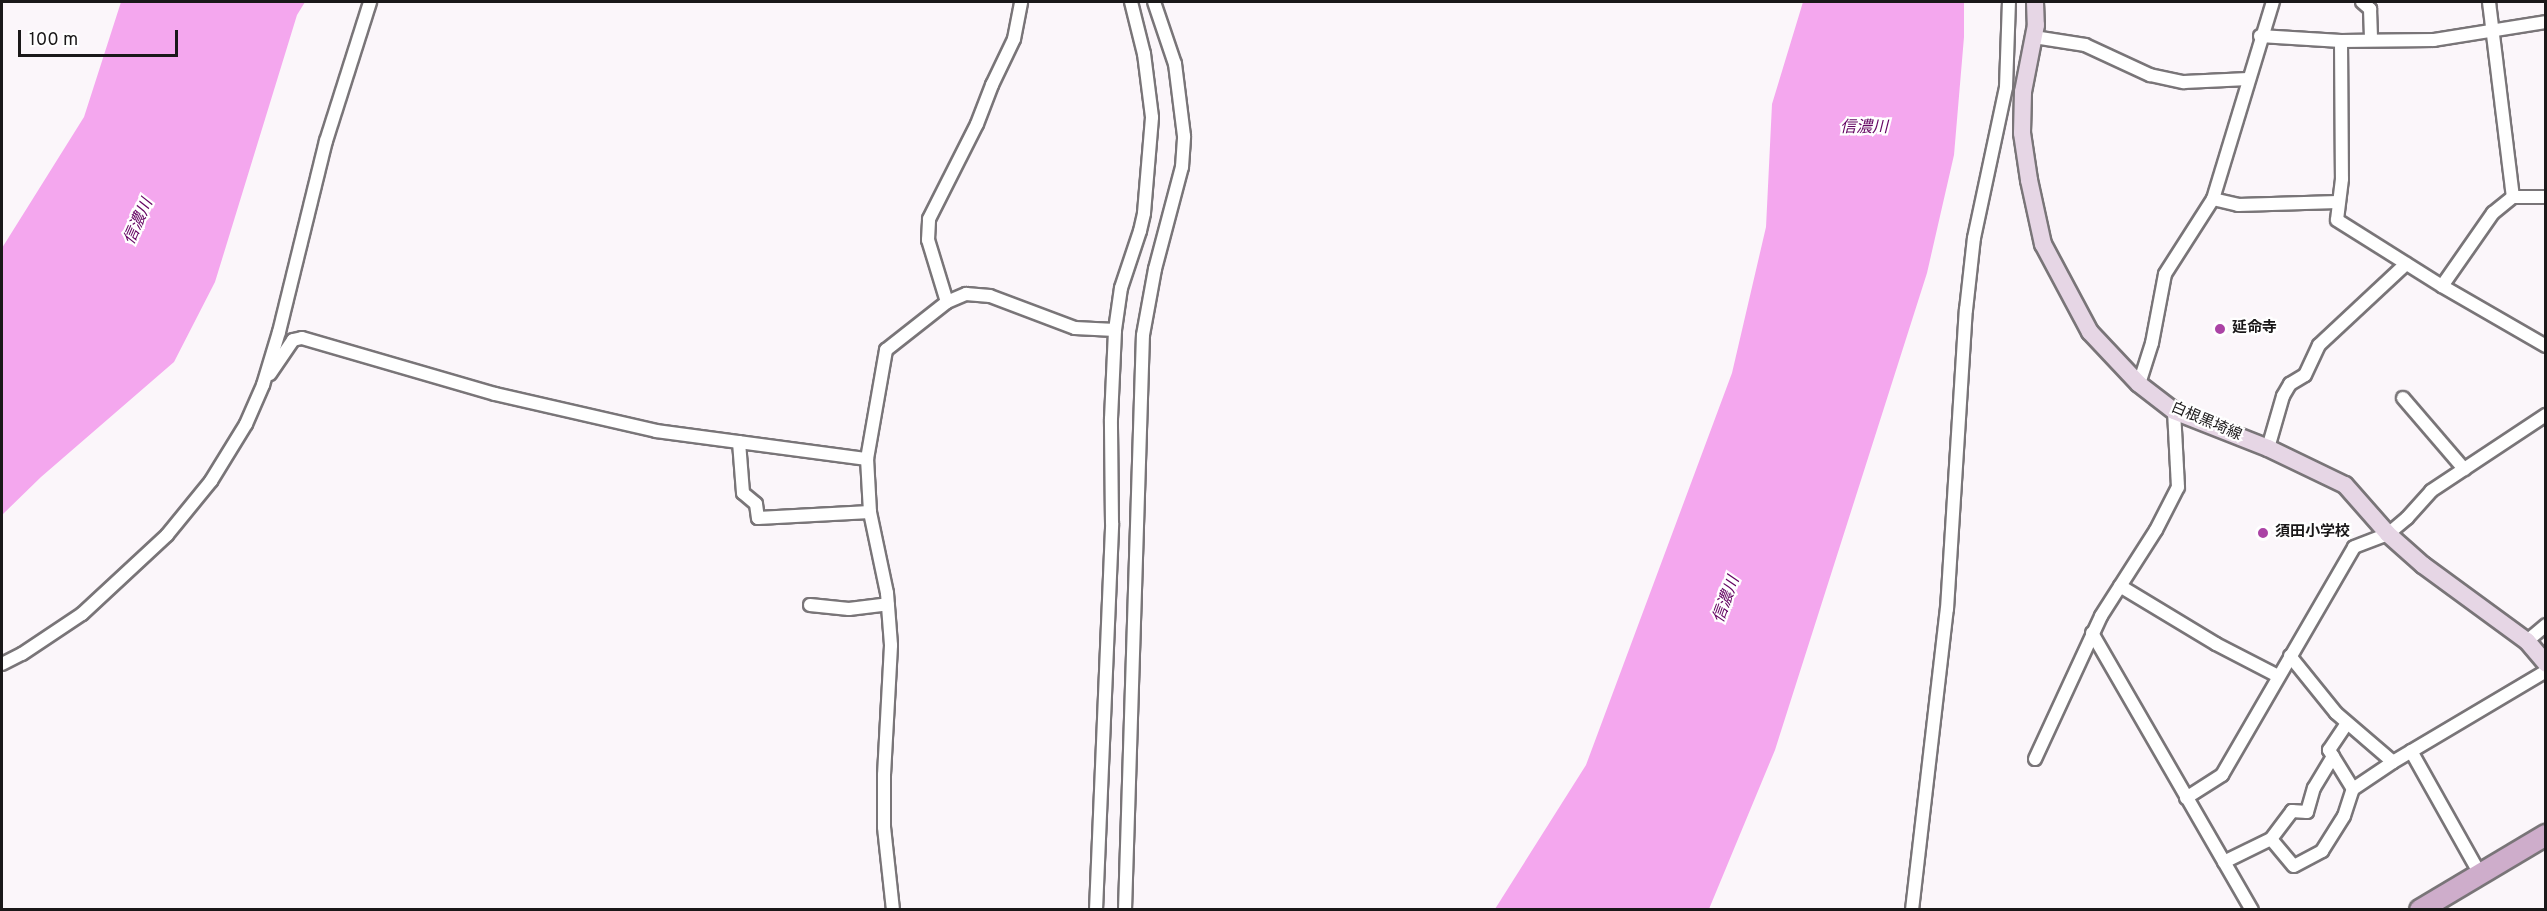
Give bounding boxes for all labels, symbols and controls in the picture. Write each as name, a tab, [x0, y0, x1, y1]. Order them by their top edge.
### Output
scale bar	[21, 18, 182, 56]
text: 100 m	[29, 29, 78, 52]
water label: 信濃川	[1840, 118, 1888, 138]
water label: 信濃川	[120, 196, 158, 248]
place label: 延命寺	[2232, 320, 2277, 338]
marker: 延命寺	[2213, 322, 2227, 336]
street label: 白根黒埼線	[2168, 399, 2244, 445]
place label: 須田小学校	[2275, 524, 2350, 542]
marker: 須田小学校	[2256, 526, 2270, 540]
water label: 信濃川	[1710, 574, 1744, 626]

